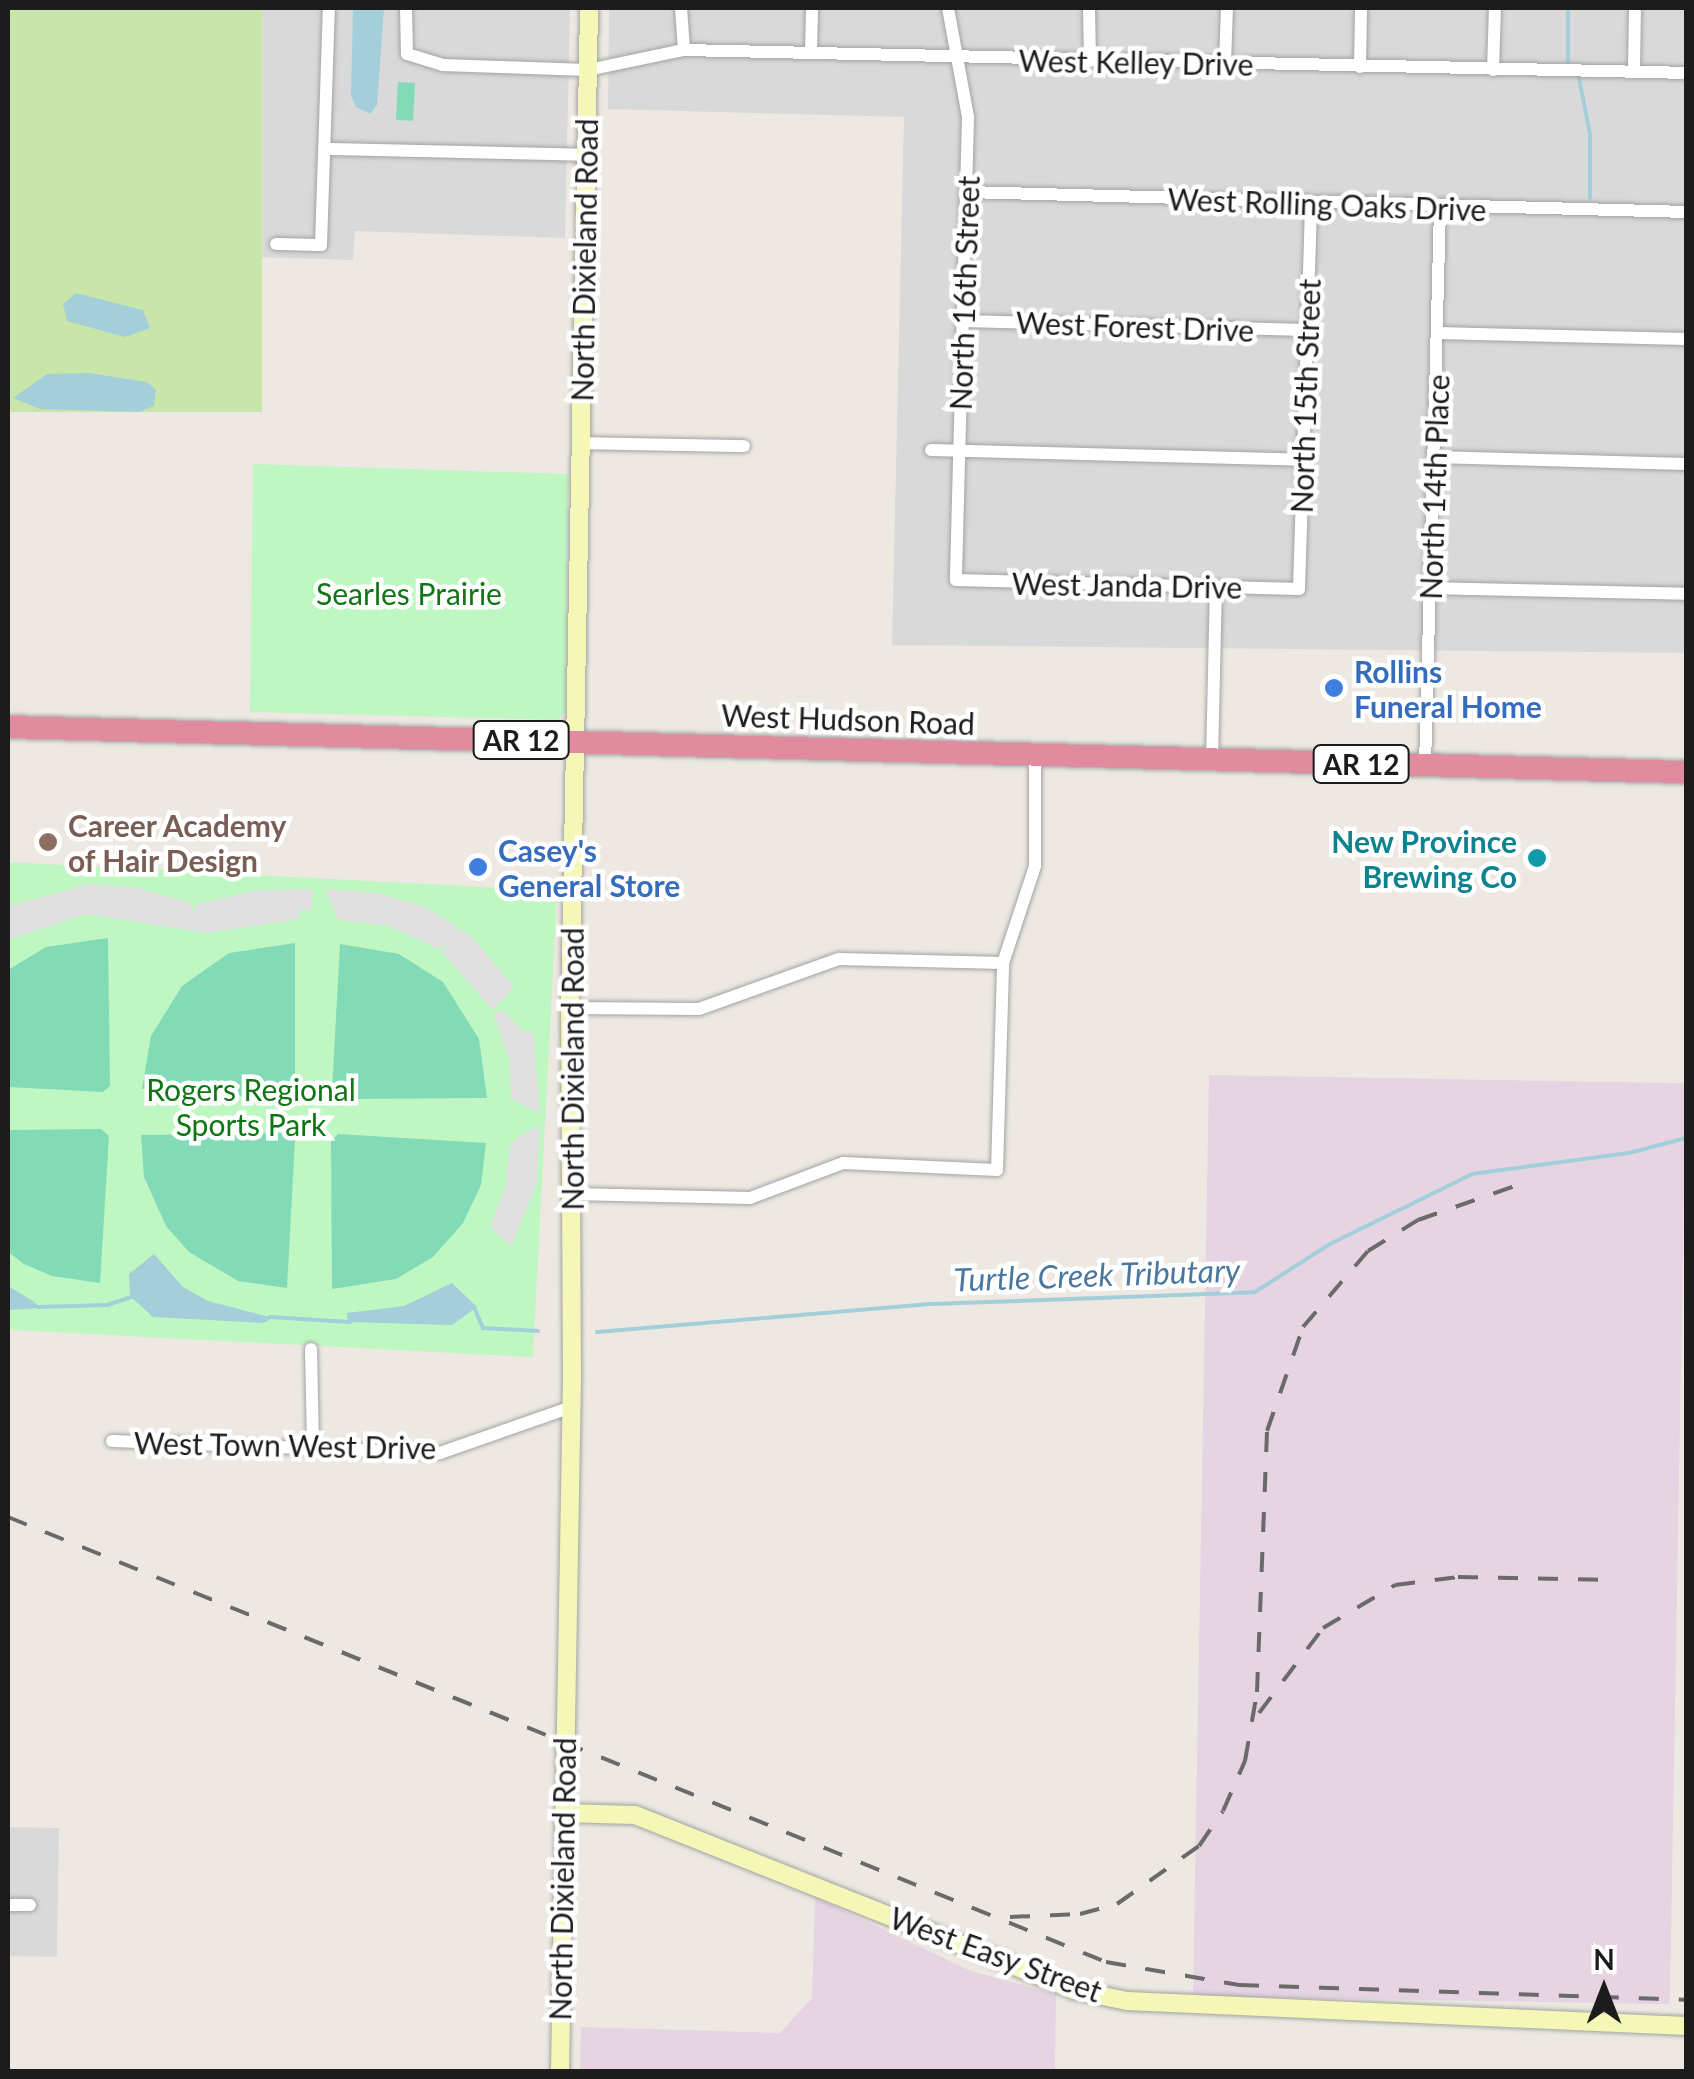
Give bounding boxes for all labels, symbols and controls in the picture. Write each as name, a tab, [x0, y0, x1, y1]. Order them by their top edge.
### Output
street label: West Kelley Drive	[1018, 42, 1254, 82]
street label: North Dixieland Road	[564, 118, 604, 402]
street label: North 16th Street	[942, 175, 986, 411]
street label: West Rolling Oaks Drive	[1167, 180, 1487, 228]
street label: North 15th Street	[1283, 278, 1327, 514]
street label: West Forest Drive	[1015, 304, 1255, 348]
street label: North 14th Place	[1412, 374, 1456, 600]
street label: West Janda Drive	[1011, 565, 1243, 605]
park label: Searles Prairie	[316, 575, 502, 611]
place label: Rollins Funeral Home	[1354, 653, 1542, 724]
marker: Rollins Funeral Home	[1323, 677, 1345, 699]
street label: West Hudson Road	[721, 697, 975, 741]
road number: AR 12	[471, 717, 571, 763]
road number: AR 12	[1311, 741, 1411, 787]
place label: Career Academy of Hair Design	[68, 807, 288, 878]
place label: New Province Brewing Co	[1331, 823, 1517, 894]
marker: Career Academy of Hair Design	[37, 831, 59, 853]
place label: Casey's General Store	[498, 832, 680, 902]
marker: New Province Brewing Co	[1526, 847, 1548, 869]
marker: Casey's General Store	[467, 856, 489, 878]
street label: North Dixieland Road	[554, 928, 590, 1210]
park label: Rogers Regional Sports Park	[146, 1071, 356, 1142]
water label: Turtle Creek Tributary	[953, 1251, 1241, 1299]
street label: West Town West Drive	[133, 1424, 437, 1466]
street label: North Dixieland Road	[542, 1737, 582, 2021]
street label: West Easy Street	[885, 1899, 1107, 2009]
north arrow	[1554, 1939, 1654, 2039]
text: N	[1593, 1942, 1615, 1976]

